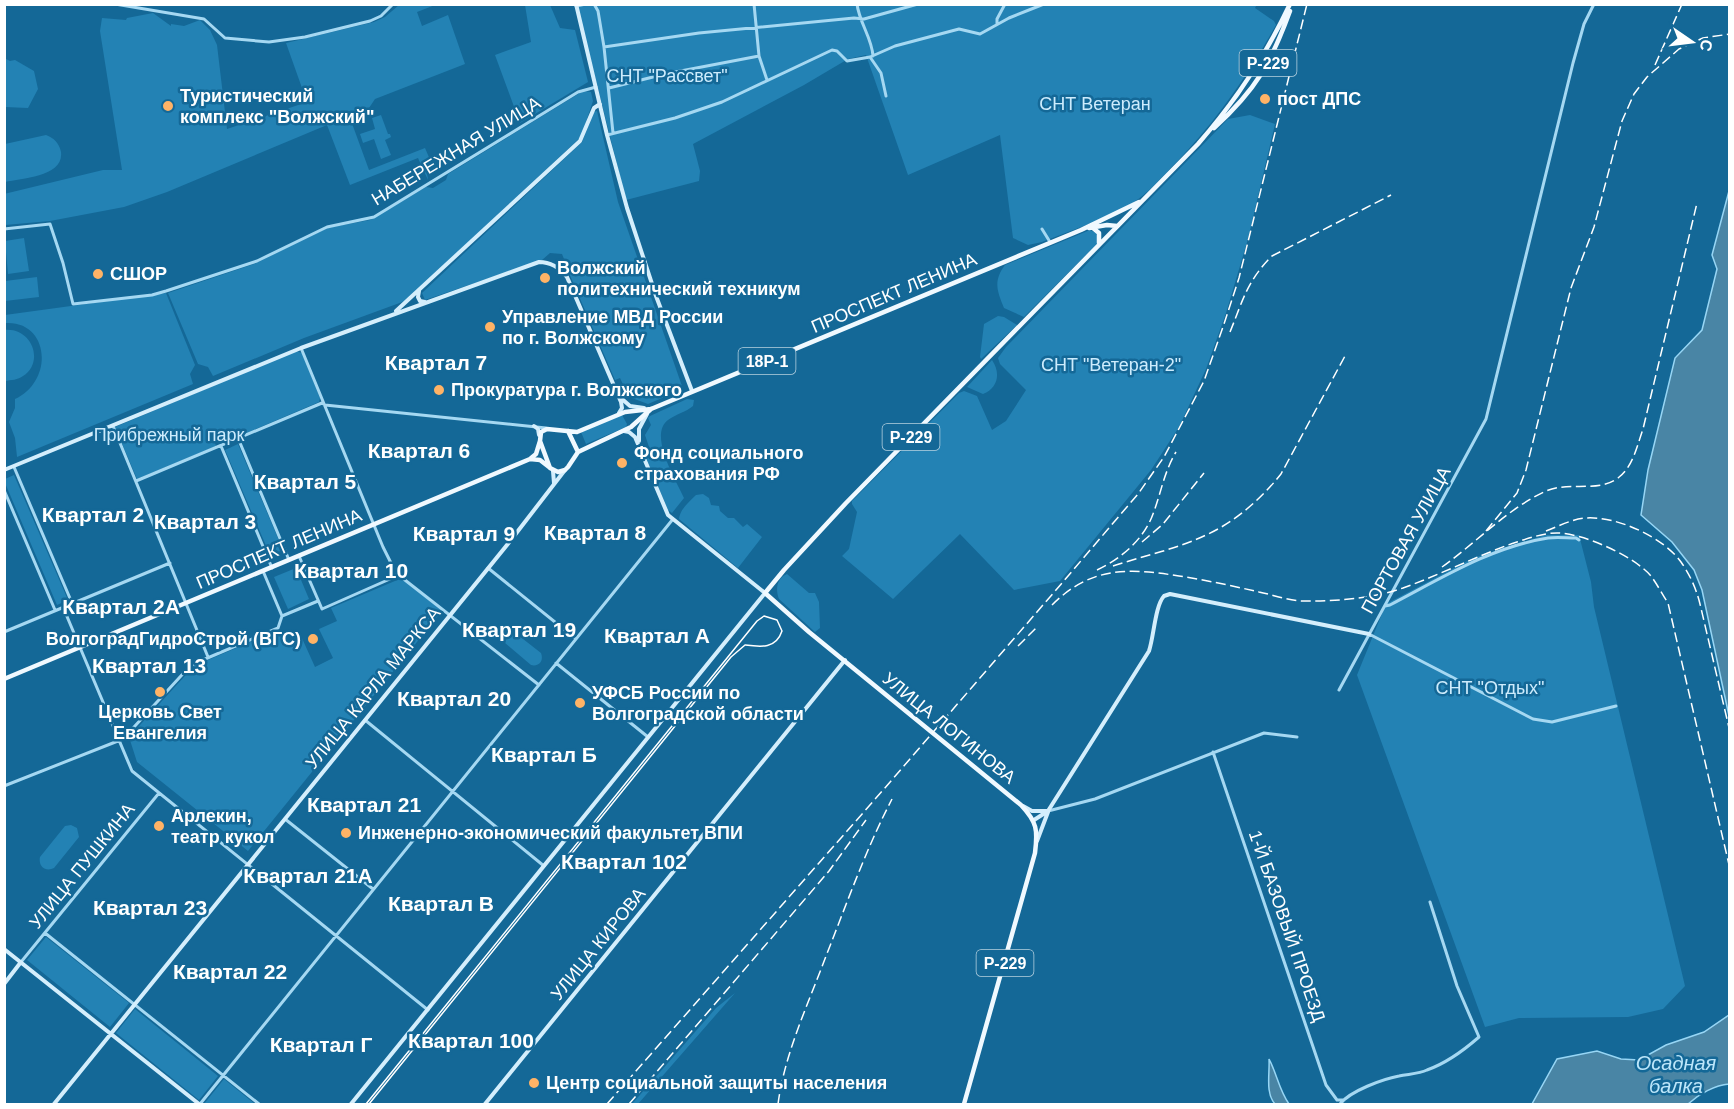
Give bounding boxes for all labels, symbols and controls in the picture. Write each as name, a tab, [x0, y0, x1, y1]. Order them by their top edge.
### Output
north arrow	[1662, 12, 1722, 72]
text: С	[1696, 38, 1716, 54]
road number: Р-229	[1240, 50, 1296, 76]
park label: СНТ "Рассвет"	[606, 66, 728, 86]
place label: Туристический комплекс "Волжский"	[180, 86, 374, 127]
place label: пост ДПС	[1277, 89, 1361, 109]
marker: пост ДПС	[1258, 92, 1272, 106]
street label: НАБЕРЕЖНАЯ УЛИЦА	[368, 93, 544, 209]
park label: СНТ Ветеран	[1039, 94, 1151, 114]
marker: Туристический комплекс "Волжский"	[161, 99, 175, 113]
street label: ПРОСПЕКТ ЛЕНИНА	[808, 249, 980, 337]
place label: Волжский политехнический техникум	[557, 258, 800, 299]
place label: СШОР	[110, 264, 167, 284]
marker: СШОР	[91, 267, 105, 281]
marker: Волжский политехнический техникум	[538, 271, 552, 285]
place label: Управление МВД России по г. Волжскому	[502, 307, 723, 348]
marker: Управление МВД России по г. Волжскому	[483, 320, 497, 334]
road number: 18Р-1	[738, 348, 795, 374]
district label: Квартал 7	[385, 351, 487, 374]
park label: СНТ "Ветеран-2"	[1041, 355, 1181, 375]
place label: Прокуратура г. Волжского	[451, 380, 682, 400]
marker: Прокуратура г. Волжского	[432, 383, 446, 397]
road number: Р-229	[882, 424, 940, 450]
park label: Прибрежный парк	[94, 425, 245, 445]
district label: Квартал 6	[368, 439, 470, 462]
place label: Фонд социального страхования РФ	[634, 443, 803, 484]
marker: Фонд социального страхования РФ	[615, 456, 629, 470]
street label: ПОРТОВАЯ УЛИЦА	[1357, 463, 1455, 617]
district label: Квартал 5	[254, 470, 357, 493]
district label: Квартал 2	[42, 503, 144, 526]
street label: ПРОСПЕКТ ЛЕНИНА	[193, 505, 365, 593]
district label: Квартал 3	[154, 510, 256, 533]
district label: Квартал 8	[544, 521, 647, 544]
district label: Квартал 9	[413, 522, 515, 545]
district label: Квартал 10	[294, 559, 408, 582]
district label: Квартал 2А	[62, 595, 180, 618]
street label: УЛИЦА КАРЛА МАРКСА	[302, 603, 444, 773]
district label: Квартал 19	[462, 618, 576, 641]
district label: Квартал А	[604, 624, 710, 647]
place label: ВолгоградГидроСтрой (ВГС)	[46, 629, 301, 649]
marker: ВолгоградГидроСтрой (ВГС)	[306, 632, 320, 646]
district label: Квартал 13	[92, 654, 206, 677]
street label: УЛИЦА ЛОГИНОВА	[879, 668, 1019, 788]
park label: СНТ "Отдых"	[1436, 678, 1544, 698]
place label: УФСБ России по Волгоградской области	[592, 683, 804, 724]
marker: Церковь Свет Евангелия	[153, 685, 167, 699]
district label: Квартал 20	[397, 687, 511, 710]
marker: УФСБ России по Волгоградской области	[573, 696, 587, 710]
place label: Церковь Свет Евангелия	[98, 702, 222, 743]
district label: Квартал Б	[491, 743, 597, 766]
district label: Квартал 21	[307, 793, 421, 816]
street label: УЛИЦА ПУШКИНА	[25, 799, 139, 933]
place label: Арлекин, театр кукол	[171, 806, 274, 847]
marker: Арлекин, театр кукол	[152, 819, 166, 833]
place label: Инженерно-экономический факультет ВПИ	[358, 823, 743, 843]
marker: Инженерно-экономический факультет ВПИ	[339, 826, 353, 840]
street label: 1-Й БАЗОВЫЙ ПРОЕЗД	[1245, 827, 1330, 1024]
district label: Квартал 102	[561, 850, 687, 873]
district label: Квартал 21А	[243, 864, 373, 887]
street label: УЛИЦА КИРОВА	[547, 884, 649, 1004]
district label: Квартал В	[388, 892, 494, 915]
district label: Квартал 23	[93, 896, 207, 919]
road number: Р-229	[976, 950, 1034, 976]
district label: Квартал 22	[173, 960, 287, 983]
district label: Квартал 100	[408, 1029, 534, 1052]
district label: Квартал Г	[270, 1033, 372, 1056]
water label: Осадная балка	[1636, 1052, 1717, 1097]
place label: Центр социальной защиты населения	[546, 1073, 887, 1093]
marker: Центр социальной защиты населения	[527, 1076, 541, 1090]

